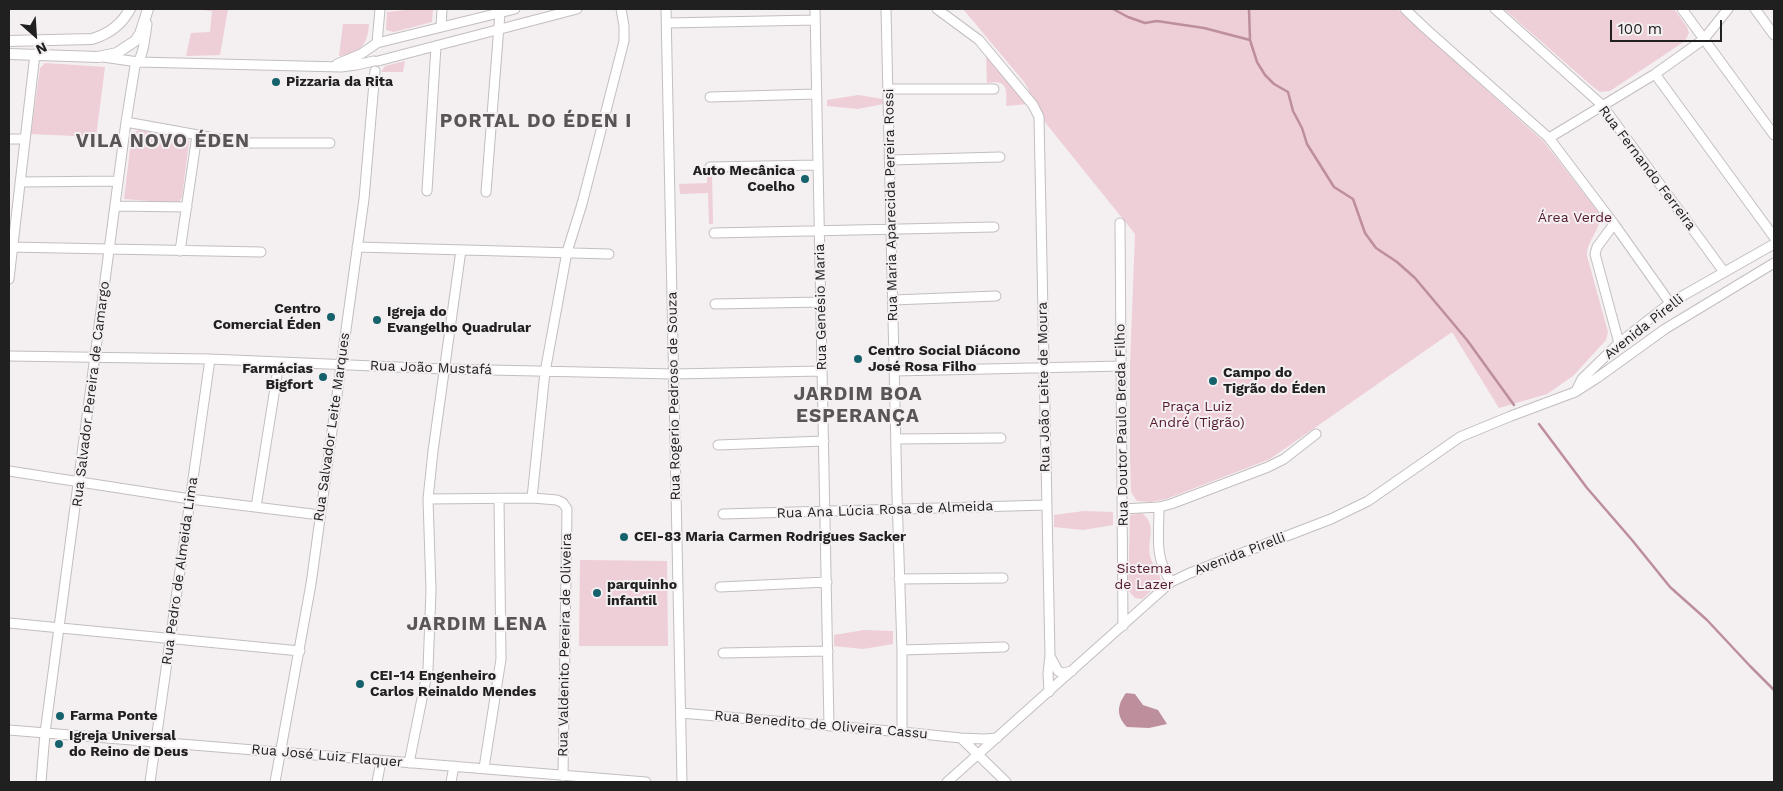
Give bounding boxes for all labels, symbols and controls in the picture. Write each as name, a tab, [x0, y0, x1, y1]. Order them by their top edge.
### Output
north arrow	[10, 10, 60, 60]
scale bar	[1613, 10, 1726, 42]
text: 100 m	[1618, 20, 1662, 38]
text: N	[33, 39, 50, 58]
place label: Pizzaria da Rita	[286, 74, 393, 90]
marker: Pizzaria da Rita	[270, 76, 282, 88]
street label: Rua Maria Aparecida Pereira Rossi	[881, 88, 901, 322]
street label: Rua Fernando Ferreira	[1595, 102, 1699, 234]
district label: PORTAL DO ÉDEN I	[438, 110, 634, 132]
district label: VILA NOVO ÉDEN	[74, 130, 252, 152]
place label: Auto Mecânica Coelho	[693, 163, 795, 196]
marker: Auto Mecânica Coelho	[799, 173, 811, 185]
park label: Área Verde	[1538, 210, 1612, 226]
street label: Rua Genésio Maria	[811, 243, 831, 371]
street label: Rua Salvador Pereira de Camargo	[69, 280, 113, 508]
street label: Rua Rogerio Pedroso de Souza	[664, 291, 684, 501]
street label: Avenida Pirelli	[1601, 291, 1687, 363]
place label: Centro Comercial Éden	[213, 301, 321, 334]
street label: Rua João Leite de Moura	[1034, 302, 1054, 472]
place label: Igreja do Evangelho Quadrular	[387, 304, 531, 336]
marker: Centro Comercial Éden	[325, 311, 337, 323]
marker: Igreja do Evangelho Quadrular	[371, 314, 383, 326]
street label: Rua Doutor Paulo Breda Filho	[1112, 324, 1132, 526]
street label: Rua Salvador Leite Marques	[310, 331, 354, 523]
place label: Centro Social Diácono José Rosa Filho	[868, 343, 1020, 376]
marker: Centro Social Diácono José Rosa Filho	[852, 353, 864, 365]
street label: Rua João Mustafá	[370, 357, 492, 379]
place label: Farmácias Bigfort	[242, 361, 313, 394]
place label: Campo do Tigrão do Éden	[1223, 365, 1326, 398]
marker: Farmácias Bigfort	[317, 371, 329, 383]
marker: Campo do Tigrão do Éden	[1207, 375, 1219, 387]
district label: JARDIM BOA ESPERANÇA	[792, 383, 924, 427]
park label: Praça Luiz André (Tigrão)	[1149, 399, 1245, 432]
street label: Rua Pedro de Almeida Lima	[158, 476, 202, 666]
street label: Rua Ana Lúcia Rosa de Almeida	[776, 498, 994, 522]
place label: CEI-83 Maria Carmen Rodrigues Sacker	[634, 529, 906, 545]
street label: Avenida Pirelli	[1192, 529, 1288, 579]
marker: CEI-83 Maria Carmen Rodrigues Sacker	[618, 531, 630, 543]
street label: Rua Valdenito Pereira de Oliveira	[555, 533, 575, 757]
park label: Sistema de Lazer	[1114, 561, 1174, 594]
place label: parquinho infantil	[607, 577, 677, 610]
marker: parquinho infantil	[591, 587, 603, 599]
district label: JARDIM LENA	[405, 613, 549, 635]
place label: CEI-14 Engenheiro Carlos Reinaldo Mendes	[370, 668, 536, 700]
marker: CEI-14 Engenheiro Carlos Reinaldo Mendes	[354, 678, 366, 690]
street label: Rua Benedito de Oliveira Cassu	[714, 707, 928, 743]
place label: Farma Ponte	[70, 708, 158, 724]
marker: Farma Ponte	[54, 710, 66, 722]
place label: Igreja Universal do Reino de Deus	[69, 728, 188, 760]
marker: Igreja Universal do Reino de Deus	[53, 738, 65, 750]
street label: Rua José Luiz Flaquer	[251, 741, 403, 771]

